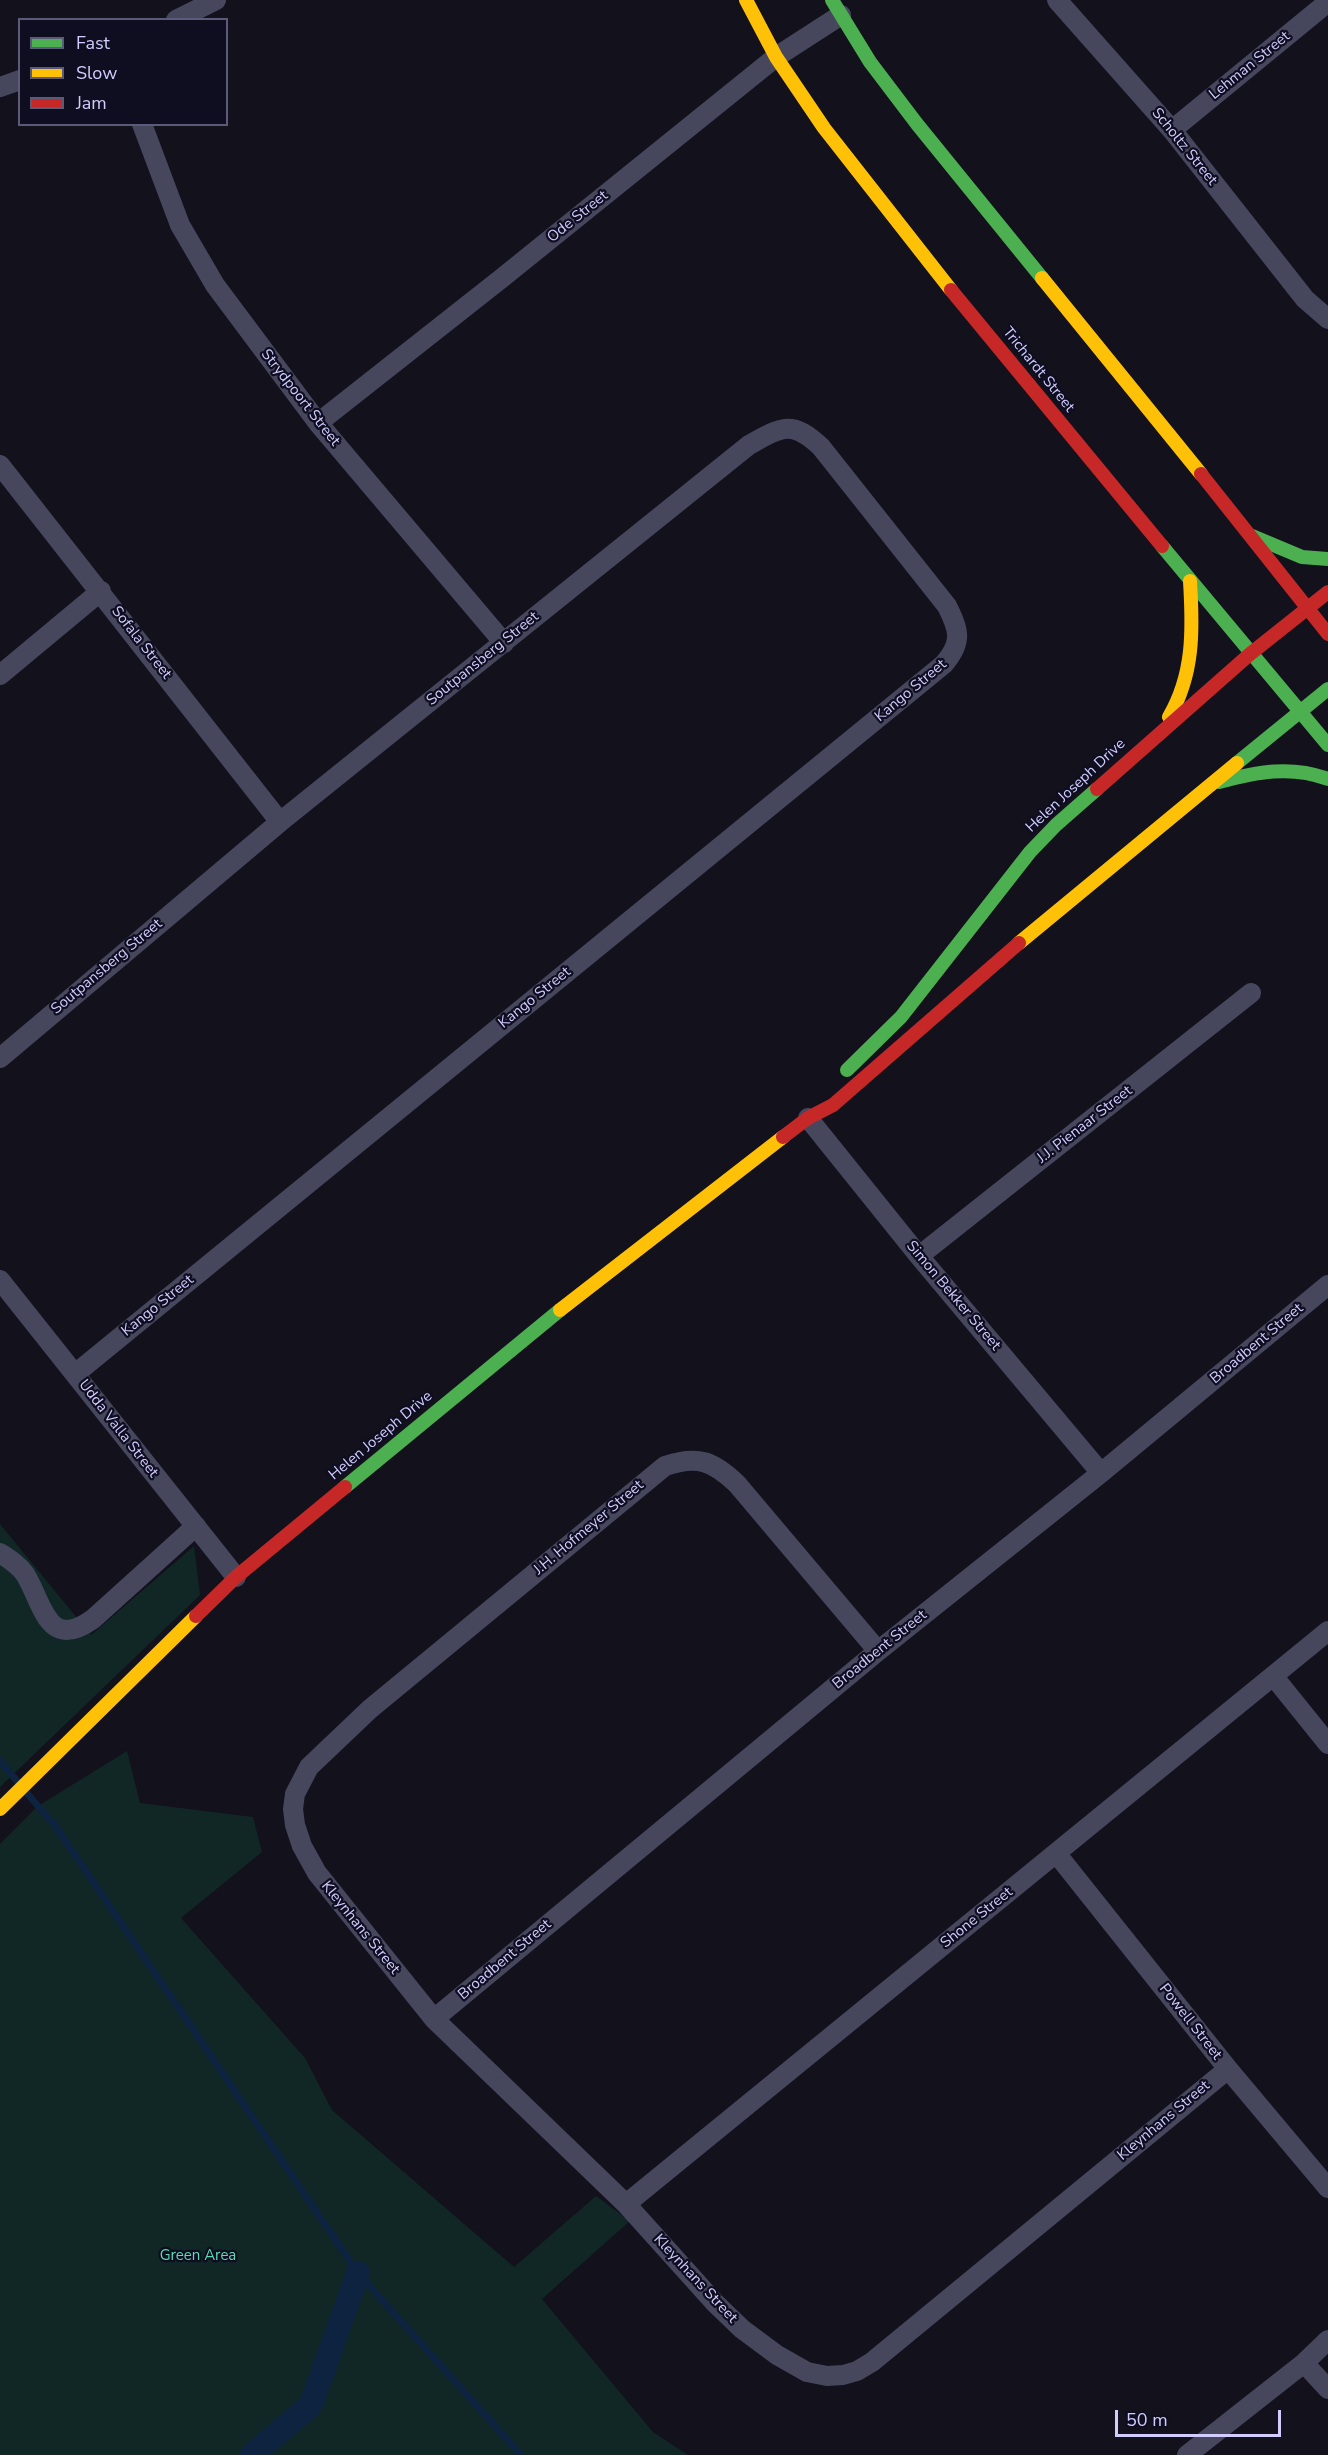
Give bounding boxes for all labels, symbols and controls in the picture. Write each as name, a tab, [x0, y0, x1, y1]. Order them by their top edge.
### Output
legend	[18, 18, 228, 126]
street label: Lehman Street	[1206, 28, 1294, 104]
text: Fast	[76, 31, 110, 55]
text: Slow	[76, 61, 117, 85]
text: Jam	[76, 91, 107, 115]
street label: Scholtz Street	[1147, 105, 1221, 189]
street label: Ode Street	[544, 187, 612, 247]
street label: Trichardt Street	[998, 324, 1078, 416]
street label: Strydpoort Street	[257, 346, 343, 450]
street label: Sofala Street	[107, 603, 175, 683]
street label: Soutpansberg Street	[423, 608, 543, 710]
street label: Kango Street	[872, 656, 950, 726]
street label: Helen Joseph Drive	[1023, 735, 1129, 837]
street label: Soutpansberg Street	[48, 915, 166, 1019]
street label: Kango Street	[495, 963, 575, 1033]
street label: J.J. Pienaar Street	[1034, 1082, 1136, 1168]
street label: Simon Bekker Street	[902, 1238, 1004, 1354]
street label: Kango Street	[118, 1271, 198, 1341]
street label: Broadbent Street	[1207, 1300, 1307, 1388]
street label: Udda Valla Street	[74, 1376, 162, 1482]
street label: Helen Joseph Drive	[326, 1388, 436, 1484]
street label: J.H. Hofmeyer Street	[530, 1477, 648, 1579]
street label: Broadbent Street	[829, 1607, 931, 1693]
street label: Kleynhans Street	[317, 1878, 403, 1978]
street label: Shone Street	[937, 1884, 1017, 1952]
street label: Broadbent Street	[455, 1916, 555, 2004]
street label: Powell Street	[1155, 1980, 1225, 2064]
street label: Kleynhans Street	[1114, 2077, 1214, 2165]
street label: Kleynhans Street	[649, 2231, 741, 2327]
park label: Green Area	[160, 2247, 236, 2265]
scale bar	[1118, 2398, 1284, 2436]
text: 50 m	[1126, 2408, 1168, 2432]

